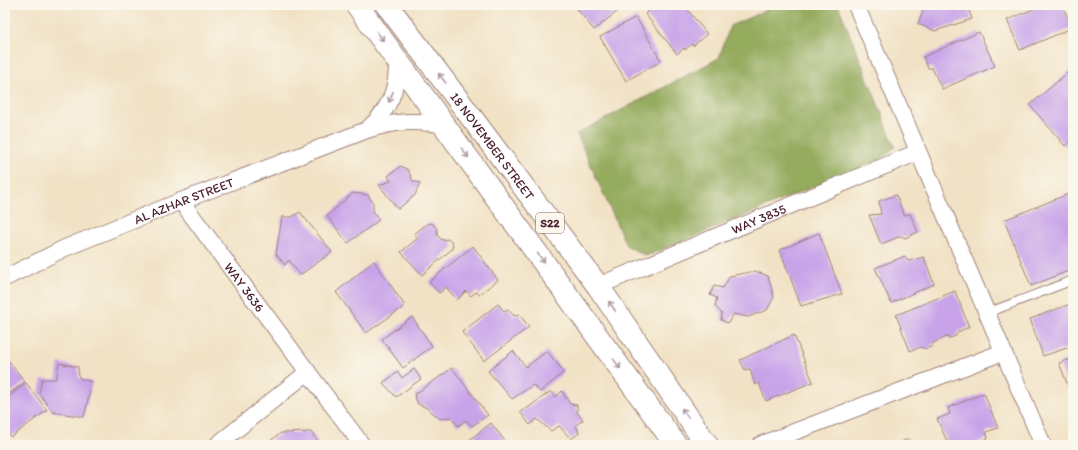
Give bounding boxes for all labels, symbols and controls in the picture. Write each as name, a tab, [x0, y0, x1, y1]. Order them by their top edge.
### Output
one-way arrow	[376, 31, 384, 42]
one-way arrow	[437, 73, 446, 84]
street label: 18 NOVEMBER STREET	[448, 89, 538, 203]
one-way arrow	[387, 91, 394, 103]
one-way arrow	[461, 147, 469, 158]
street label: AL AZHAR STREET	[132, 174, 236, 227]
street label: WAY 3835	[729, 201, 788, 237]
road number: S22	[536, 213, 564, 233]
one-way arrow	[537, 253, 545, 264]
street label: WAY 3636	[222, 259, 268, 315]
one-way arrow	[608, 300, 616, 311]
one-way arrow	[613, 358, 621, 369]
one-way arrow	[681, 408, 689, 419]

